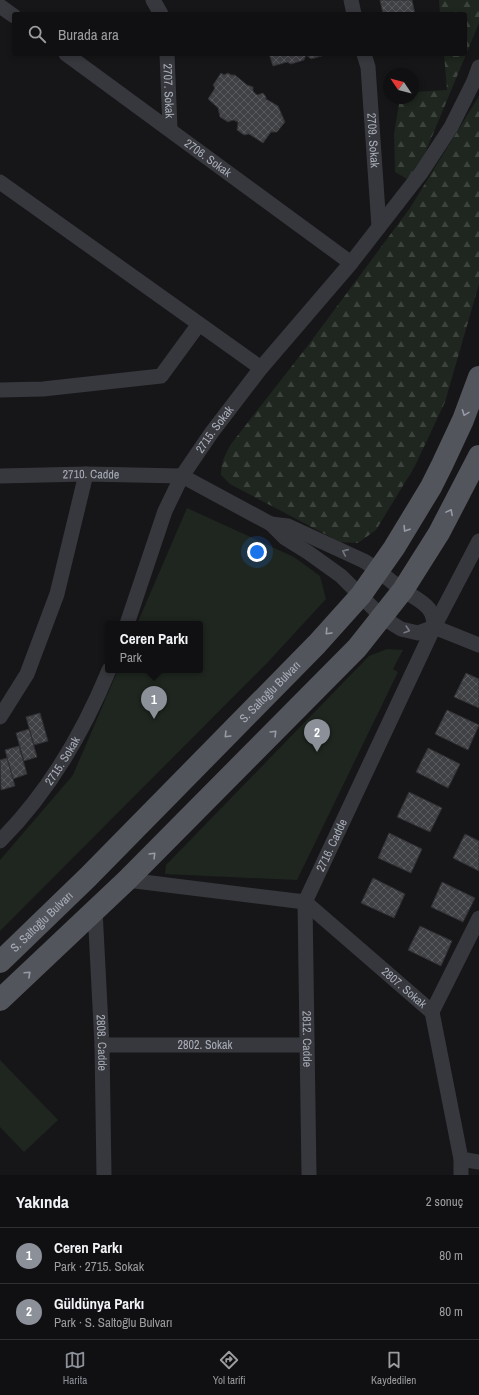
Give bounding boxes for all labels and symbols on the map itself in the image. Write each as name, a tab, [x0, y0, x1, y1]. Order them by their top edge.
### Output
street label: 2707. Sokak	[159, 63, 178, 119]
north arrow	[383, 68, 419, 104]
street label: 2709. Sokak	[363, 112, 383, 168]
street label: 2706. Sokak	[181, 135, 235, 181]
street label: 2715. Sokak	[192, 402, 237, 456]
one-way arrow	[462, 410, 470, 417]
street label: 2710. Cadde	[63, 466, 119, 483]
one-way arrow	[445, 509, 453, 516]
one-way arrow	[403, 525, 411, 532]
your location	[247, 542, 267, 562]
one-way arrow	[342, 549, 349, 557]
one-way arrow	[404, 625, 411, 634]
one-way arrow	[325, 627, 333, 635]
street label: S. Saltoğlu Bulvarı	[236, 657, 304, 726]
pin: 1	[141, 686, 167, 719]
pin: 2	[304, 719, 330, 752]
one-way arrow	[225, 730, 232, 738]
one-way arrow	[269, 730, 277, 738]
street label: 2715. Sokak	[41, 733, 84, 788]
street label: 2716. Cadde	[312, 816, 351, 874]
one-way arrow	[148, 852, 156, 860]
street label: S. Saltoğlu Bulvarı	[7, 888, 76, 956]
street label: 2807. Sokak	[378, 964, 430, 1012]
one-way arrow	[23, 971, 31, 978]
street label: 2812. Cadde	[299, 1011, 315, 1067]
street label: 2808. Cadde	[92, 1014, 110, 1071]
street label: 2802. Sokak	[178, 1037, 232, 1053]

